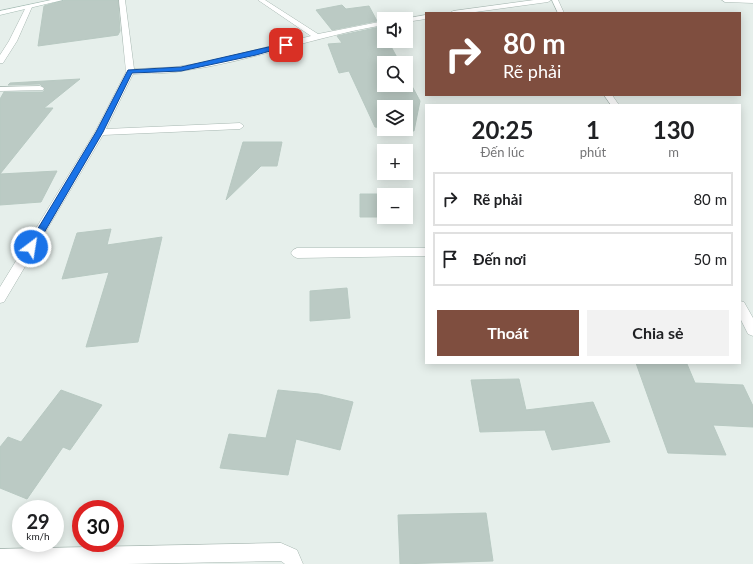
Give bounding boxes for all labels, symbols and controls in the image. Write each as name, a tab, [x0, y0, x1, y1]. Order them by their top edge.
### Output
map controls	[377, 12, 413, 224]
button: sound	[377, 12, 413, 48]
text: 80 m	[503, 26, 566, 60]
pin	[269, 28, 303, 62]
icon: right	[437, 28, 489, 80]
icon: arrive	[275, 34, 297, 56]
button: search	[377, 56, 413, 92]
text: Rẽ phải	[503, 60, 561, 82]
button: layers	[377, 100, 413, 136]
text: 20:25	[471, 115, 533, 144]
text: 1	[586, 115, 600, 144]
text: 130	[653, 115, 695, 144]
button: +	[377, 144, 413, 180]
text: Đến lúc	[480, 144, 524, 160]
text: phút	[580, 144, 606, 160]
text: m	[668, 144, 679, 160]
button: −	[377, 188, 413, 224]
icon: right	[439, 188, 461, 210]
text: Rẽ phải	[473, 190, 522, 208]
text: 80 m	[693, 190, 727, 208]
position arrow	[10, 226, 52, 268]
icon: arrive	[439, 248, 461, 270]
text: Đến nơi	[473, 250, 526, 268]
text: 50 m	[693, 250, 727, 268]
button: Thoát	[437, 310, 579, 356]
button: Chia sẻ	[587, 310, 729, 356]
speed limit sign: 30	[72, 500, 124, 552]
text: 29	[26, 509, 50, 533]
text: km/h	[26, 530, 50, 542]

